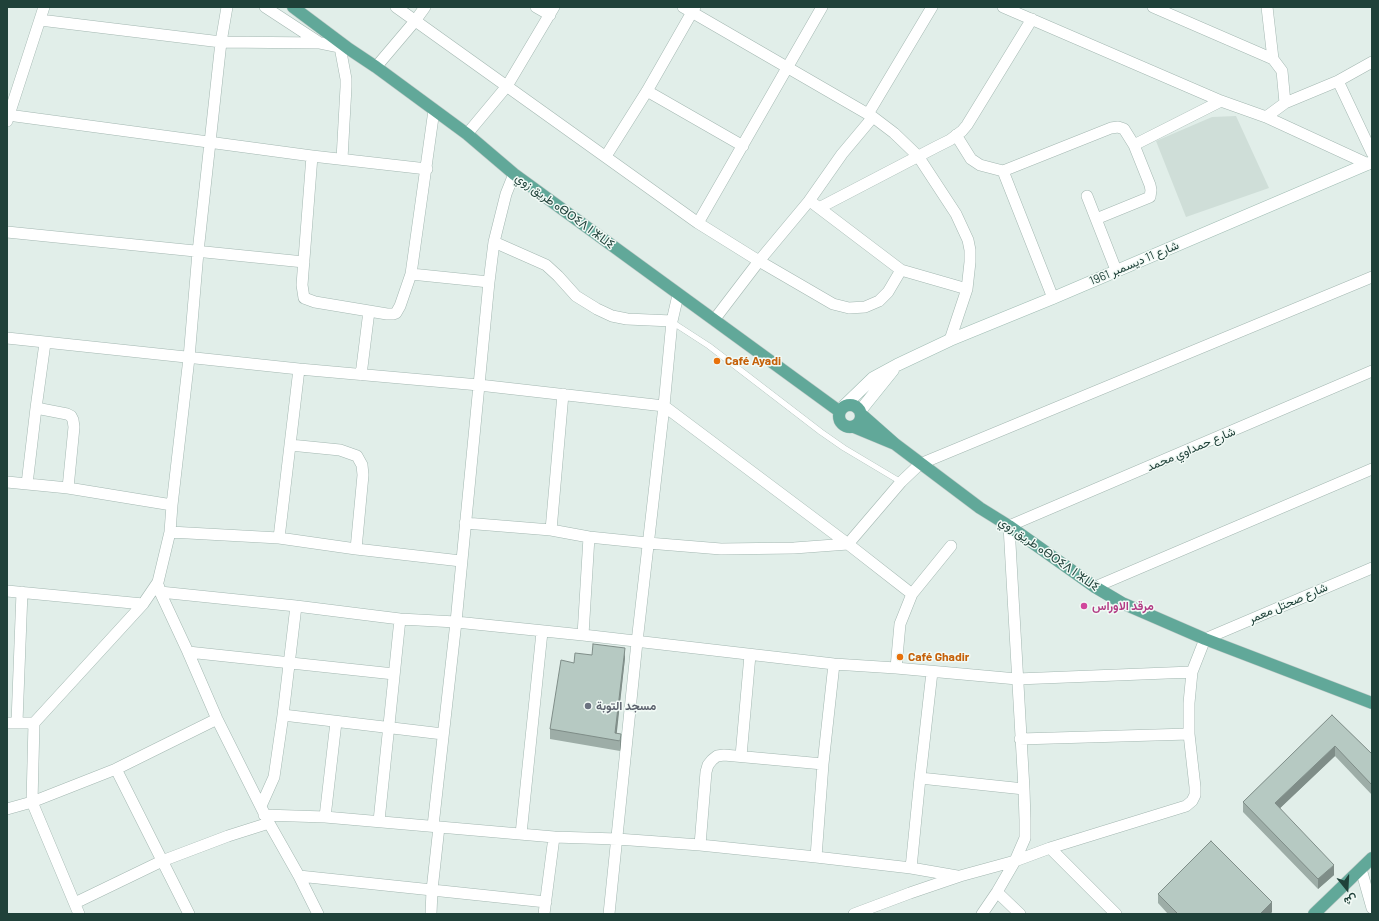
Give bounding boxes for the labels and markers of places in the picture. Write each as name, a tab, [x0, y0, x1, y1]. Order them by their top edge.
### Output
place label: Café Ayadi	[725, 354, 781, 368]
marker: Café Ayadi	[712, 356, 722, 366]
place label: مرقد الاوراس	[1092, 599, 1154, 613]
marker: مرقد الاوراس	[1079, 601, 1089, 611]
place label: Café Ghadir	[908, 650, 969, 664]
marker: Café Ghadir	[895, 652, 905, 662]
place label: مسجد التوبة	[596, 699, 656, 713]
marker: مسجد التوبة	[583, 701, 593, 711]

